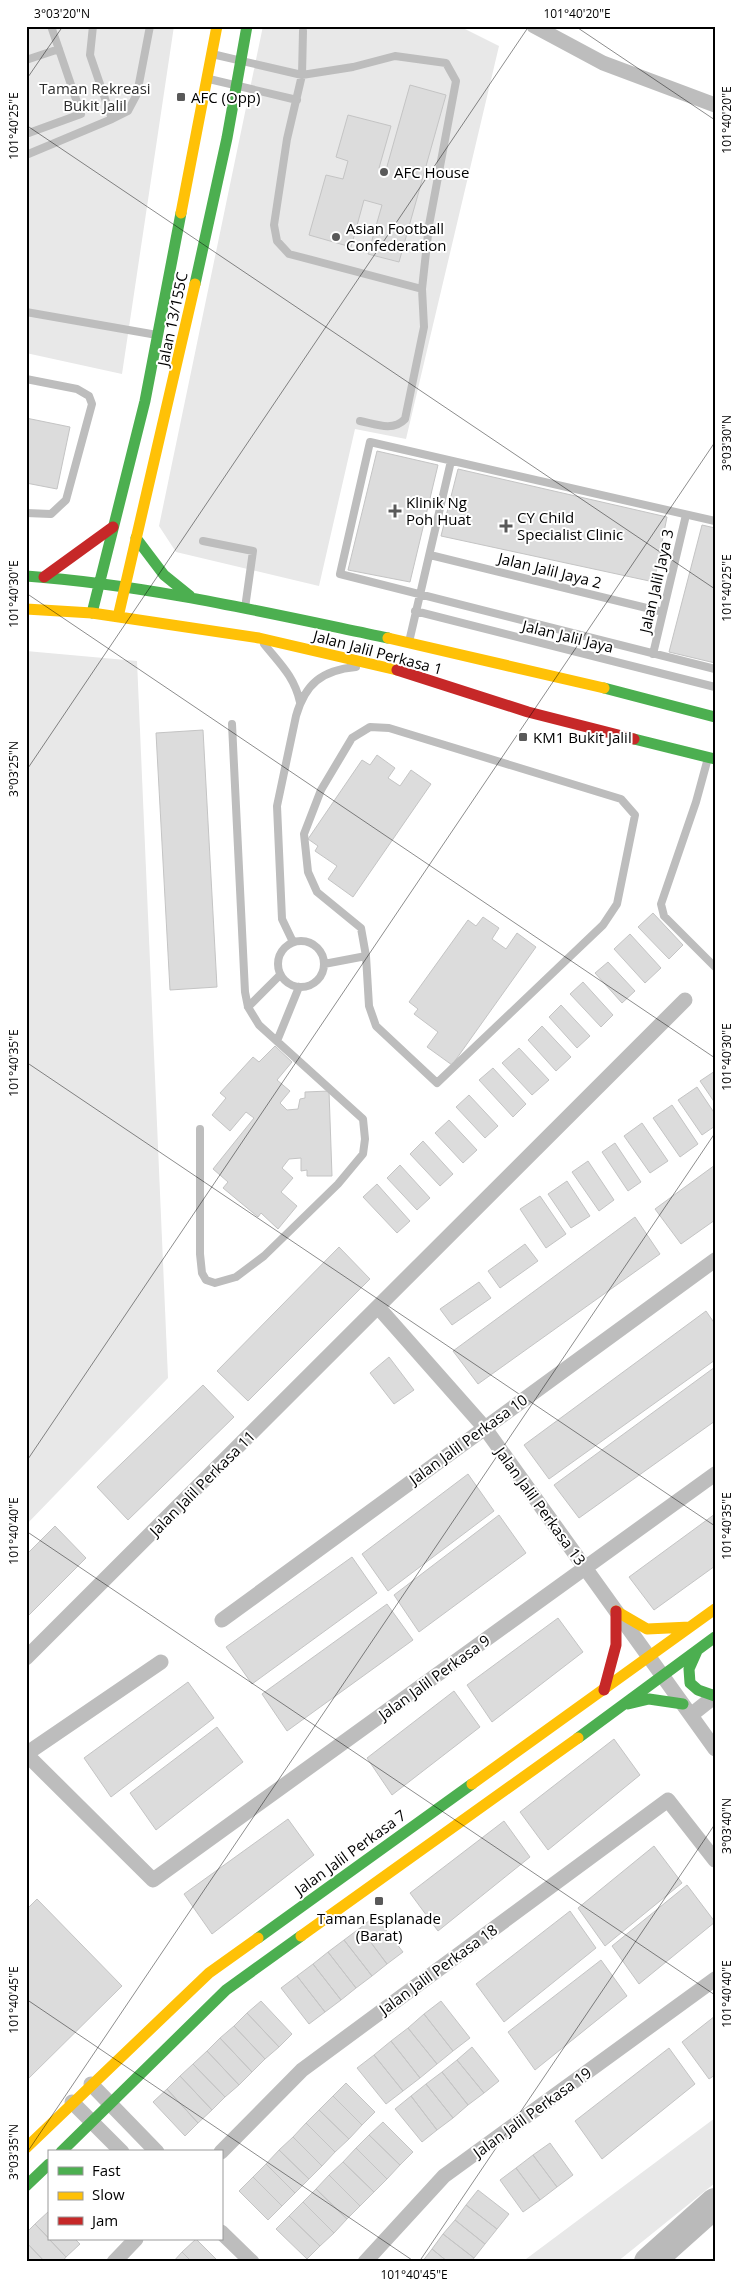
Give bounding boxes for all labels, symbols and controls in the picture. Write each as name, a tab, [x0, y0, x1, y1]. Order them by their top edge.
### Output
text: 3°03'20"N	[34, 5, 90, 22]
text: 101°40'20"E	[543, 5, 611, 22]
park label: Taman Rekreasi Bukit Jalil	[39, 78, 151, 115]
text: 101°40'20"E	[718, 86, 735, 154]
place label: AFC (Opp)	[191, 87, 260, 107]
marker: AFC (Opp)	[175, 91, 187, 103]
text: 101°40'25"E	[5, 92, 22, 160]
place label: AFC House	[394, 162, 469, 182]
marker: AFC House	[378, 166, 390, 178]
place label: Asian Football Confederation	[346, 218, 447, 255]
marker: Asian Football Confederation	[330, 231, 342, 243]
street label: Jalan 13/155C	[152, 270, 192, 370]
text: 3°03'30"N	[718, 415, 735, 471]
place label: Klinik Ng Poh Huat	[406, 492, 471, 529]
marker: Klinik Ng Poh Huat	[388, 504, 402, 518]
place label: CY Child Specialist Clinic	[517, 507, 623, 544]
marker: CY Child Specialist Clinic	[499, 519, 513, 533]
street label: Jalan Jalil Jaya 3	[634, 527, 678, 637]
street label: Jalan Jalil Jaya 2	[494, 547, 604, 593]
text: 101°40'25"E	[718, 554, 735, 622]
text: 101°40'30"E	[5, 560, 22, 628]
street label: Jalan Jalil Jaya	[518, 615, 616, 657]
street label: Jalan Jalil Perkasa 1	[309, 625, 445, 679]
place label: KM1 Bukit Jalil	[533, 727, 632, 747]
marker: KM1 Bukit Jalil	[517, 731, 529, 743]
text: 3°03'25"N	[5, 741, 22, 797]
text: 101°40'30"E	[718, 1023, 735, 1091]
text: 101°40'35"E	[5, 1029, 22, 1097]
street label: Jalan Jalil Perkasa 10	[403, 1389, 531, 1490]
street label: Jalan Jalil Perkasa 11	[143, 1426, 259, 1542]
street label: Jalan Jalil Perkasa 13	[490, 1441, 591, 1569]
text: 101°40'35"E	[718, 1492, 735, 1560]
text: 101°40'40"E	[5, 1497, 22, 1565]
street label: Jalan Jalil Perkasa 9	[373, 1630, 494, 1725]
text: 3°03'40"N	[718, 1798, 735, 1854]
street label: Jalan Jalil Perkasa 7	[289, 1805, 410, 1900]
marker: Taman Esplanade (Barat)	[373, 1895, 385, 1907]
place label: Taman Esplanade (Barat)	[317, 1908, 441, 1945]
street label: Jalan Jalil Perkasa 18	[373, 1919, 501, 2020]
text: 101°40'40"E	[718, 1960, 735, 2028]
text: 101°40'45"E	[5, 1966, 22, 2034]
street label: Jalan Jalil Perkasa 19	[467, 2062, 595, 2163]
text: 3°03'35"N	[5, 2124, 22, 2180]
legend	[48, 2150, 222, 2240]
text: Fast	[92, 2160, 121, 2180]
text: Slow	[92, 2184, 125, 2204]
text: Jam	[90, 2210, 118, 2230]
text: 101°40'45"E	[380, 2266, 448, 2283]

